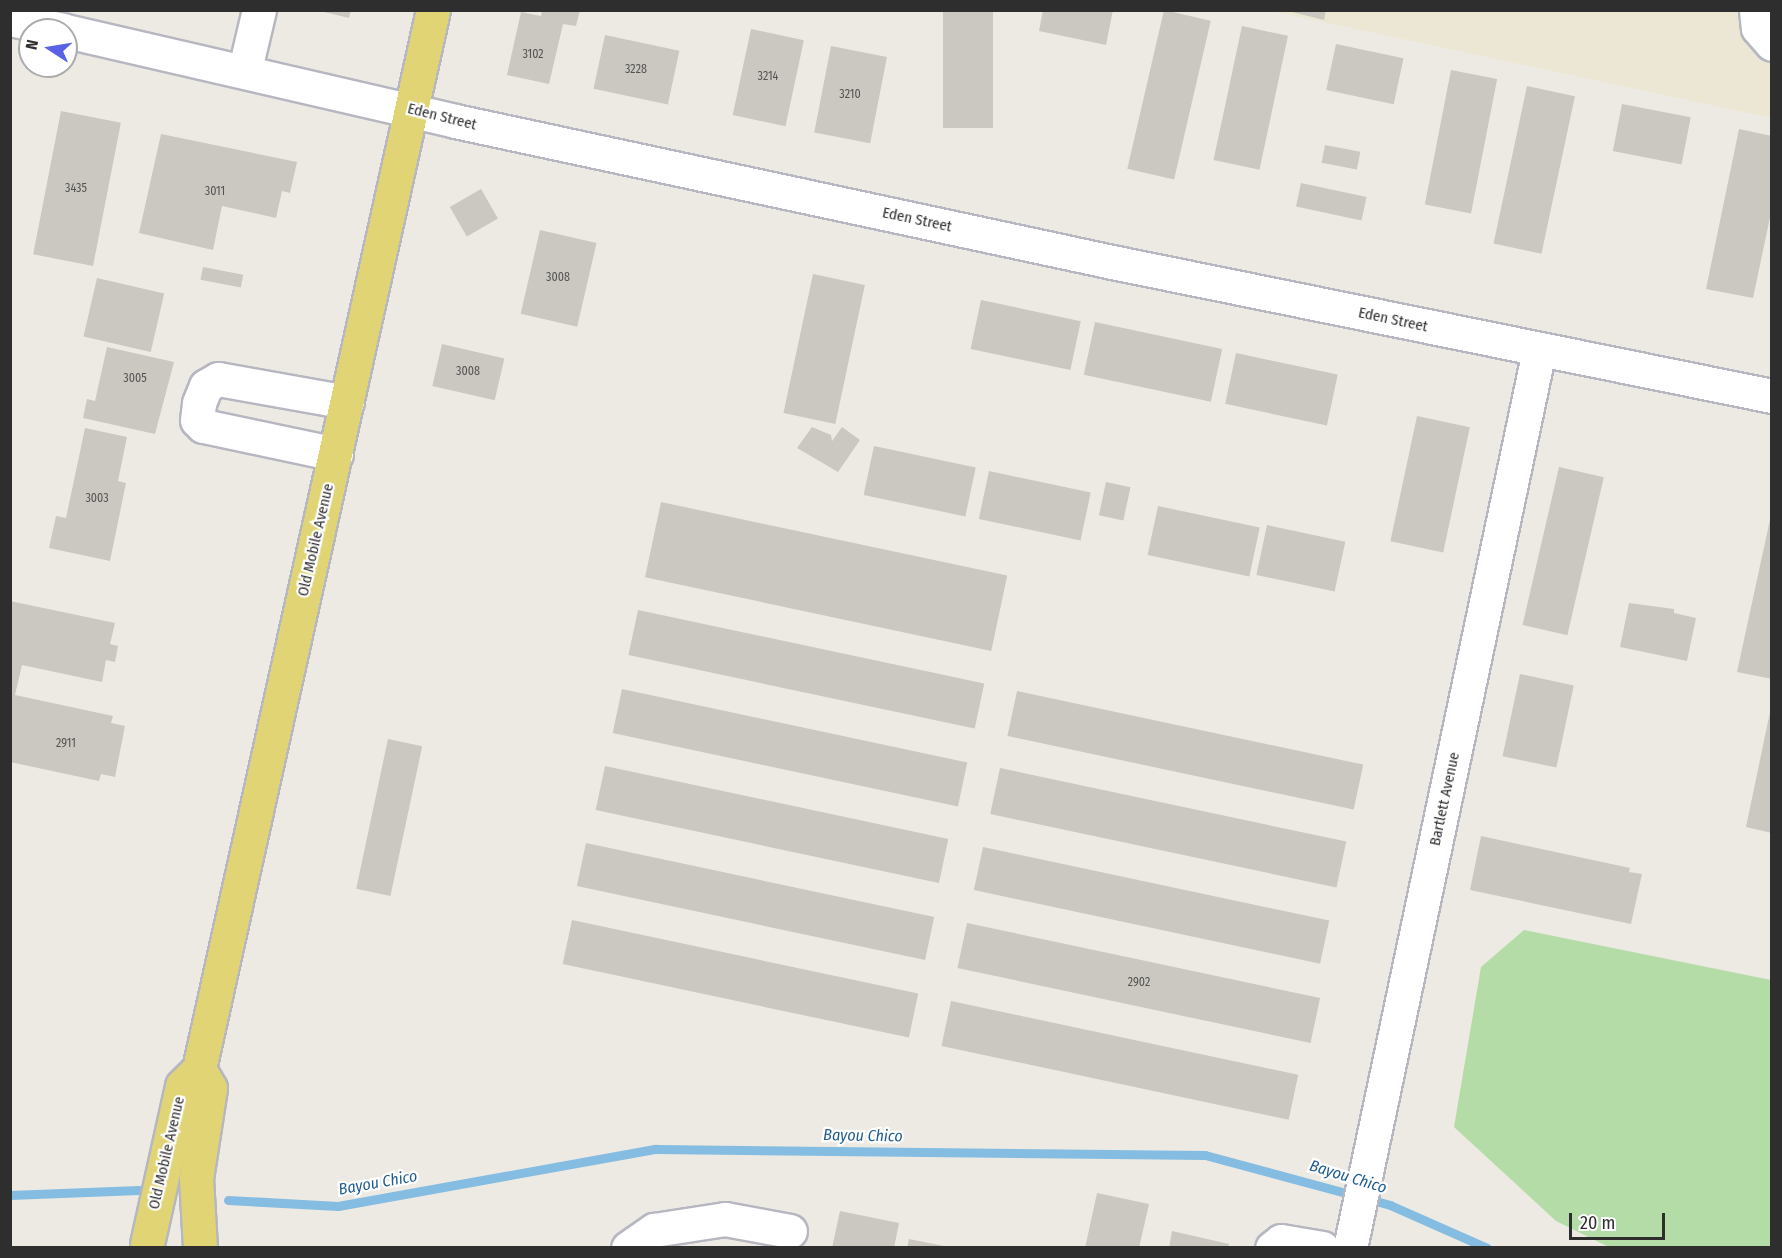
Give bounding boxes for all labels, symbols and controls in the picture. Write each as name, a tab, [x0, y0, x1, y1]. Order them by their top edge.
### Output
north arrow	[18, 18, 78, 78]
text: N	[22, 38, 42, 51]
house number: 3102	[522, 48, 544, 62]
house number: 3228	[625, 63, 647, 77]
house number: 3214	[758, 70, 778, 84]
house number: 3210	[839, 88, 861, 102]
street label: Eden Street	[406, 100, 478, 134]
house number: 3435	[65, 182, 87, 196]
house number: 3011	[205, 185, 225, 199]
street label: Eden Street	[881, 204, 953, 236]
house number: 3008	[546, 271, 570, 285]
street label: Eden Street	[1357, 304, 1429, 336]
house number: 3008	[456, 365, 480, 379]
house number: 3005	[123, 372, 147, 386]
street label: Old Mobile Avenue	[294, 482, 338, 598]
house number: 3003	[85, 492, 109, 506]
house number: 2911	[56, 737, 76, 751]
street label: Bartlett Avenue	[1426, 751, 1464, 847]
house number: 2902	[1128, 976, 1150, 990]
street label: Old Mobile Avenue	[145, 1095, 189, 1211]
water label: Bayou Chico	[823, 1126, 903, 1146]
water label: Bayou Chico	[1307, 1156, 1389, 1198]
water label: Bayou Chico	[337, 1167, 419, 1199]
scale bar	[1572, 1201, 1668, 1239]
text: 20 m	[1580, 1212, 1615, 1234]

